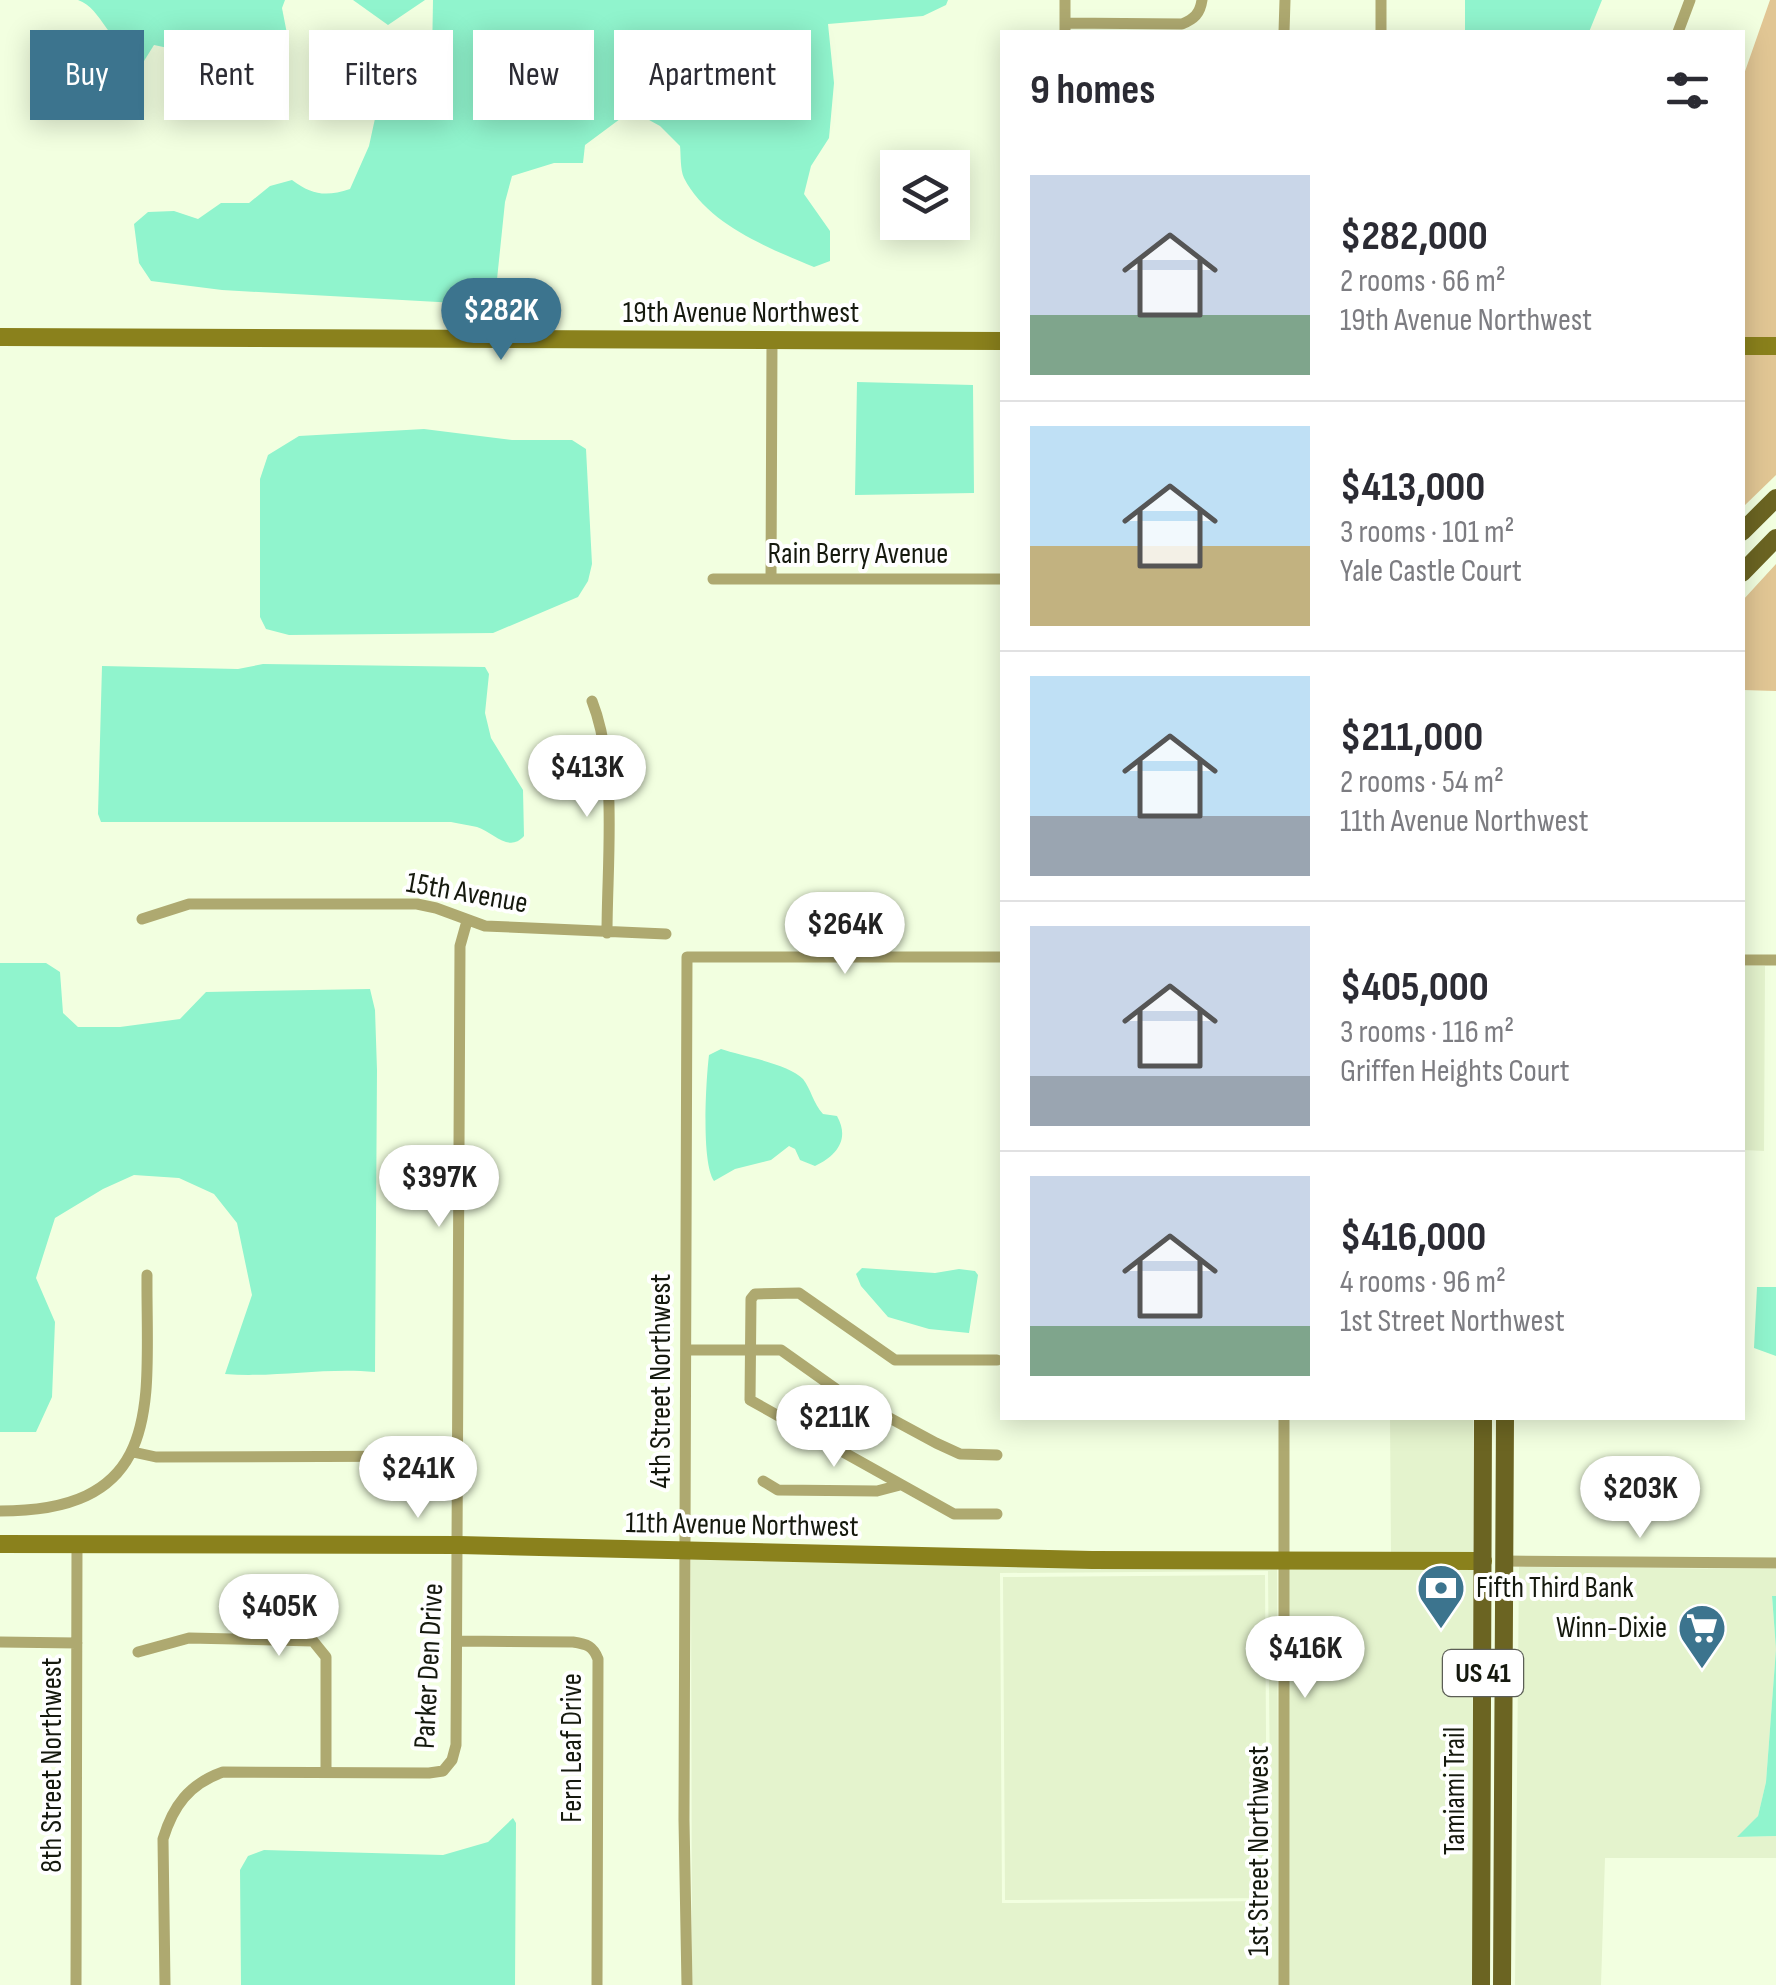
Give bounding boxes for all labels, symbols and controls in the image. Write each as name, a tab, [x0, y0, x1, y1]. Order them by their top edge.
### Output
chip: Buy	[30, 30, 144, 120]
chip: Rent	[164, 30, 289, 120]
chip: Filters	[309, 30, 453, 120]
chip: New	[473, 30, 594, 120]
chip: Apartment	[614, 30, 811, 120]
icon: filters	[1660, 63, 1715, 118]
text: 9 homes	[1030, 65, 1155, 116]
map controls	[880, 150, 970, 240]
button: layers	[880, 150, 970, 240]
text: $282,000	[1340, 211, 1488, 262]
icon: home	[1110, 215, 1230, 335]
text: 2 rooms · 66 m²	[1340, 262, 1506, 301]
pin: $282K	[431, 278, 571, 363]
text: $282K	[463, 291, 539, 330]
street label: 19th Avenue Northwest	[623, 295, 859, 331]
text: 19th Avenue Northwest	[1340, 301, 1592, 340]
text: $413,000	[1340, 462, 1485, 513]
icon: home	[1110, 466, 1230, 586]
text: 3 rooms · 101 m²	[1340, 513, 1515, 552]
street label: Rain Berry Avenue	[768, 536, 948, 572]
text: Yale Castle Court	[1340, 552, 1522, 591]
text: $211,000	[1340, 712, 1483, 763]
icon: home	[1110, 716, 1230, 836]
pin: $413K	[517, 735, 657, 820]
text: $413K	[550, 748, 624, 787]
text: 2 rooms · 54 m²	[1340, 763, 1504, 802]
text: 11th Avenue Northwest	[1340, 802, 1589, 841]
street label: 15th Avenue	[403, 865, 531, 921]
pin: $264K	[775, 892, 915, 977]
text: $264K	[807, 905, 883, 944]
text: $405,000	[1340, 962, 1489, 1013]
icon: home	[1110, 966, 1230, 1086]
text: 3 rooms · 116 m²	[1340, 1013, 1514, 1052]
text: Griffen Heights Court	[1340, 1052, 1570, 1091]
pin: $397K	[369, 1145, 509, 1230]
text: $397K	[401, 1158, 477, 1197]
text: $416,000	[1340, 1212, 1486, 1263]
icon: home	[1110, 1216, 1230, 1336]
text: 4 rooms · 96 m²	[1340, 1263, 1506, 1302]
street label: 4th Street Northwest	[643, 1274, 679, 1488]
text: 1st Street Northwest	[1340, 1302, 1565, 1341]
pin: $211K	[764, 1385, 904, 1470]
text: $211K	[798, 1398, 870, 1437]
pin: $241K	[348, 1436, 488, 1521]
text: $241K	[381, 1449, 455, 1488]
pin: $203K	[1570, 1456, 1710, 1541]
text: $203K	[1602, 1469, 1678, 1508]
street label: 11th Avenue Northwest	[625, 1505, 859, 1545]
bank icon: Fifth Third Bank	[1415, 1562, 1467, 1630]
place label: Fifth Third Bank	[1476, 1570, 1634, 1606]
pin: $405K	[209, 1574, 349, 1659]
street label: Parker Den Drive	[407, 1582, 451, 1750]
text: $405K	[241, 1587, 317, 1626]
supermarket icon: Winn-Dixie	[1676, 1602, 1728, 1670]
place label: Winn-Dixie	[1556, 1610, 1667, 1646]
pin: $416K	[1235, 1616, 1375, 1701]
text: $416K	[1268, 1629, 1342, 1668]
road number: US 41	[1443, 1650, 1523, 1696]
street label: 8th Street Northwest	[34, 1657, 70, 1873]
street label: Fern Leaf Drive	[554, 1673, 590, 1823]
street label: Tamiami Trail	[1437, 1727, 1473, 1855]
street label: 1st Street Northwest	[1241, 1746, 1277, 1956]

